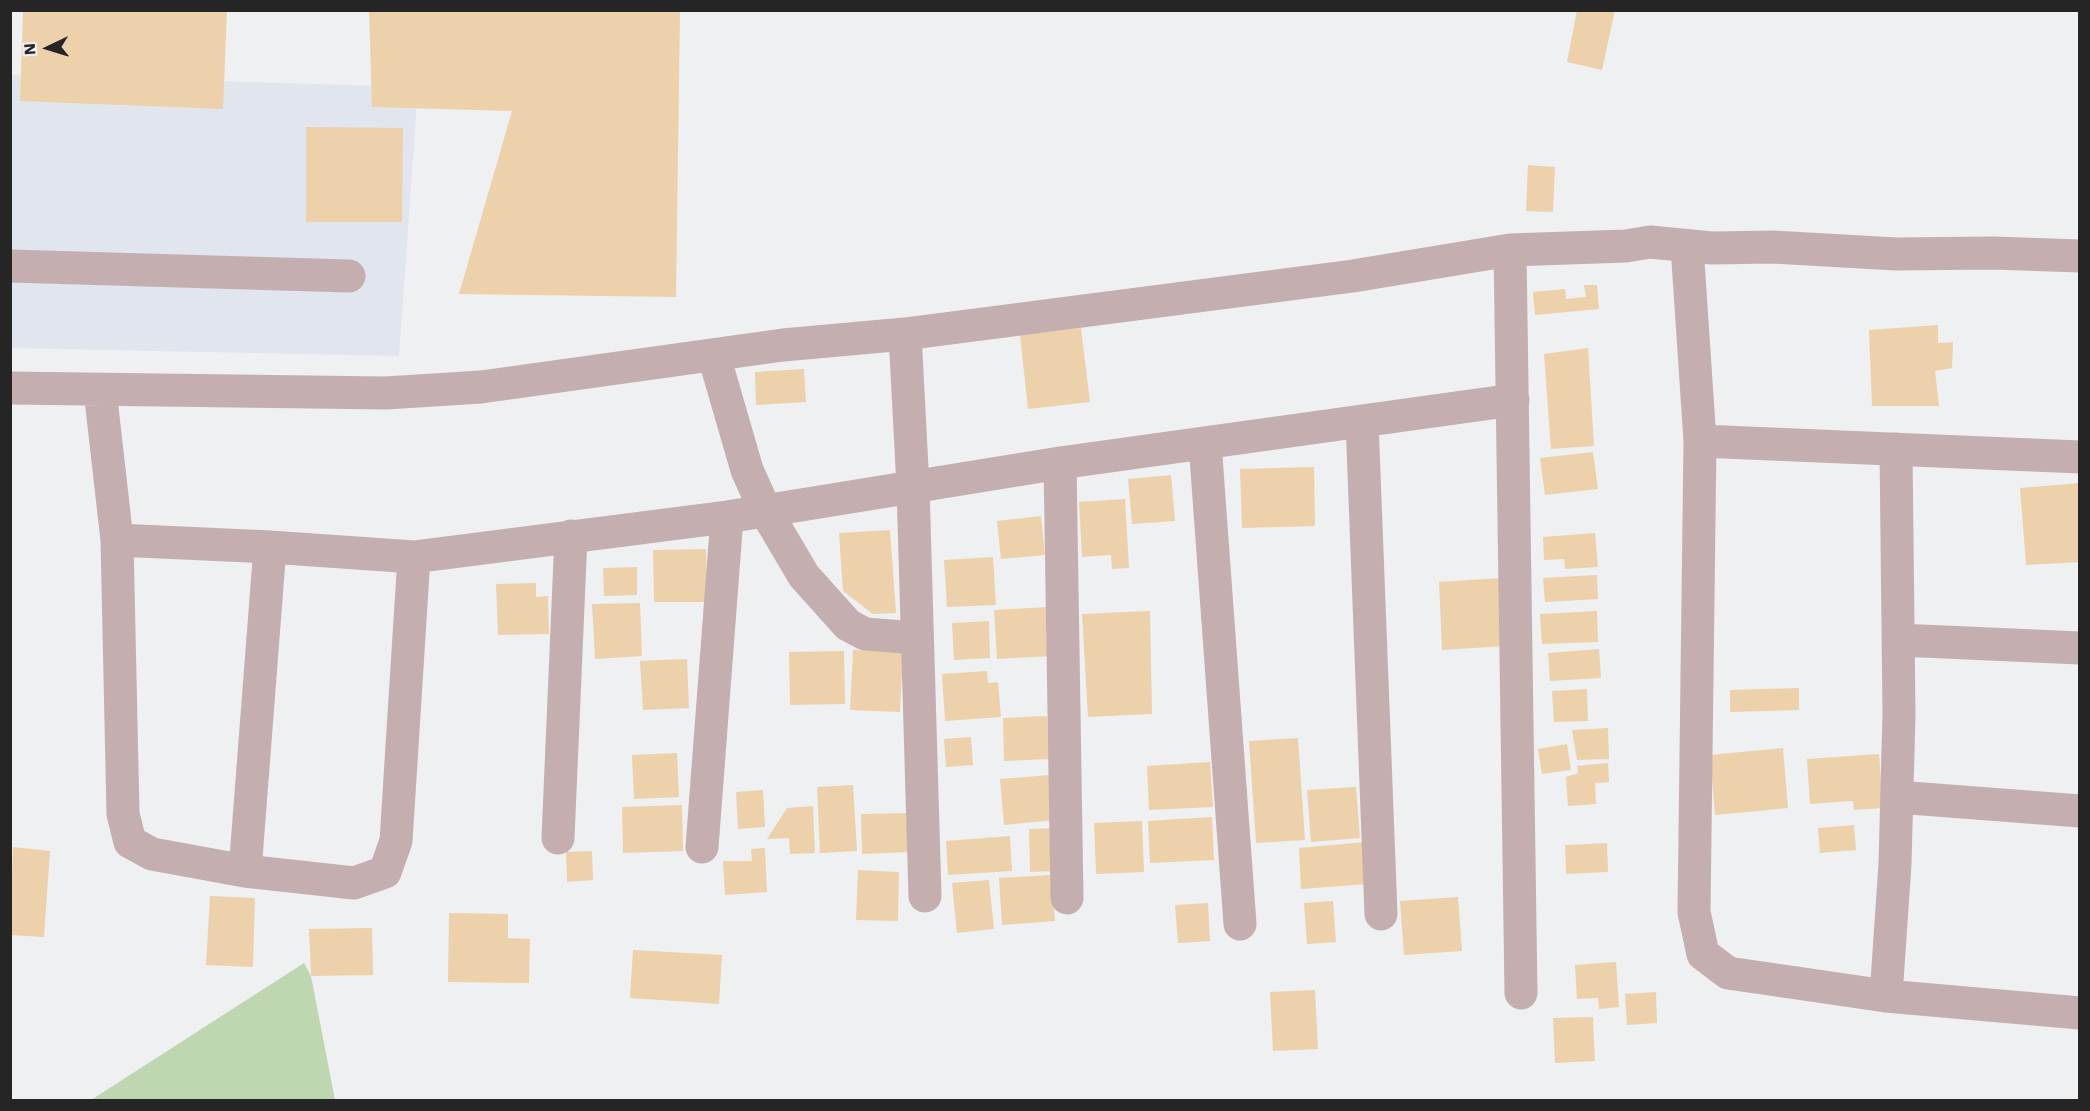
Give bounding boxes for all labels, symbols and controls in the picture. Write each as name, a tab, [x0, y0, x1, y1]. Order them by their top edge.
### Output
north arrow	[18, 18, 78, 78]
text: N	[20, 43, 39, 56]

